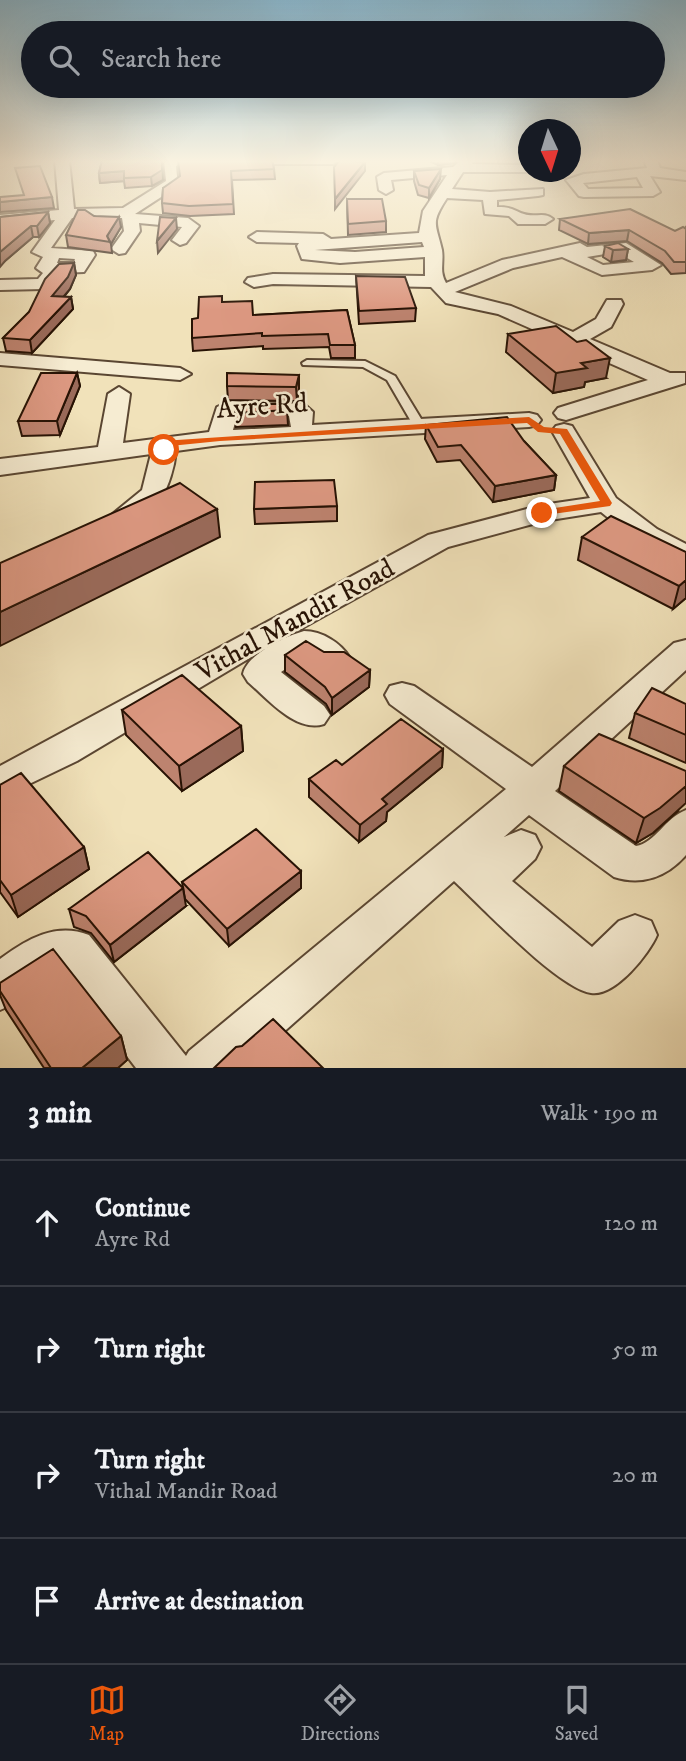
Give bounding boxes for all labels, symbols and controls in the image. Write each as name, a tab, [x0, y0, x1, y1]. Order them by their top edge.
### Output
search box	[21, 21, 665, 98]
icon: search	[45, 41, 83, 79]
text: Search here	[101, 43, 221, 76]
north arrow	[518, 119, 581, 182]
street label: Ayre Rd	[215, 385, 309, 427]
route start	[148, 434, 179, 465]
route end	[526, 497, 557, 528]
street label: Vithal Mandir Road	[188, 551, 401, 690]
text: 3 min	[28, 1095, 92, 1132]
text: Walk · 190 m	[540, 1099, 658, 1128]
text: Continue	[95, 1192, 190, 1225]
icon: ahead	[28, 1204, 66, 1242]
text: 120 m	[604, 1209, 658, 1238]
text: Ayre Rd	[95, 1225, 170, 1254]
icon: right	[28, 1330, 66, 1368]
text: Turn right	[95, 1333, 205, 1366]
text: 50 m	[612, 1335, 658, 1364]
text: Turn right	[95, 1444, 205, 1477]
icon: right	[28, 1456, 66, 1494]
text: 20 m	[612, 1461, 658, 1490]
text: Vithal Mandir Road	[95, 1477, 278, 1506]
icon: arrive	[28, 1582, 66, 1620]
text: Arrive at destination	[95, 1585, 304, 1618]
tab: Map	[88, 1681, 126, 1746]
tab: Directions	[301, 1681, 380, 1746]
tab: Saved	[555, 1681, 598, 1746]

